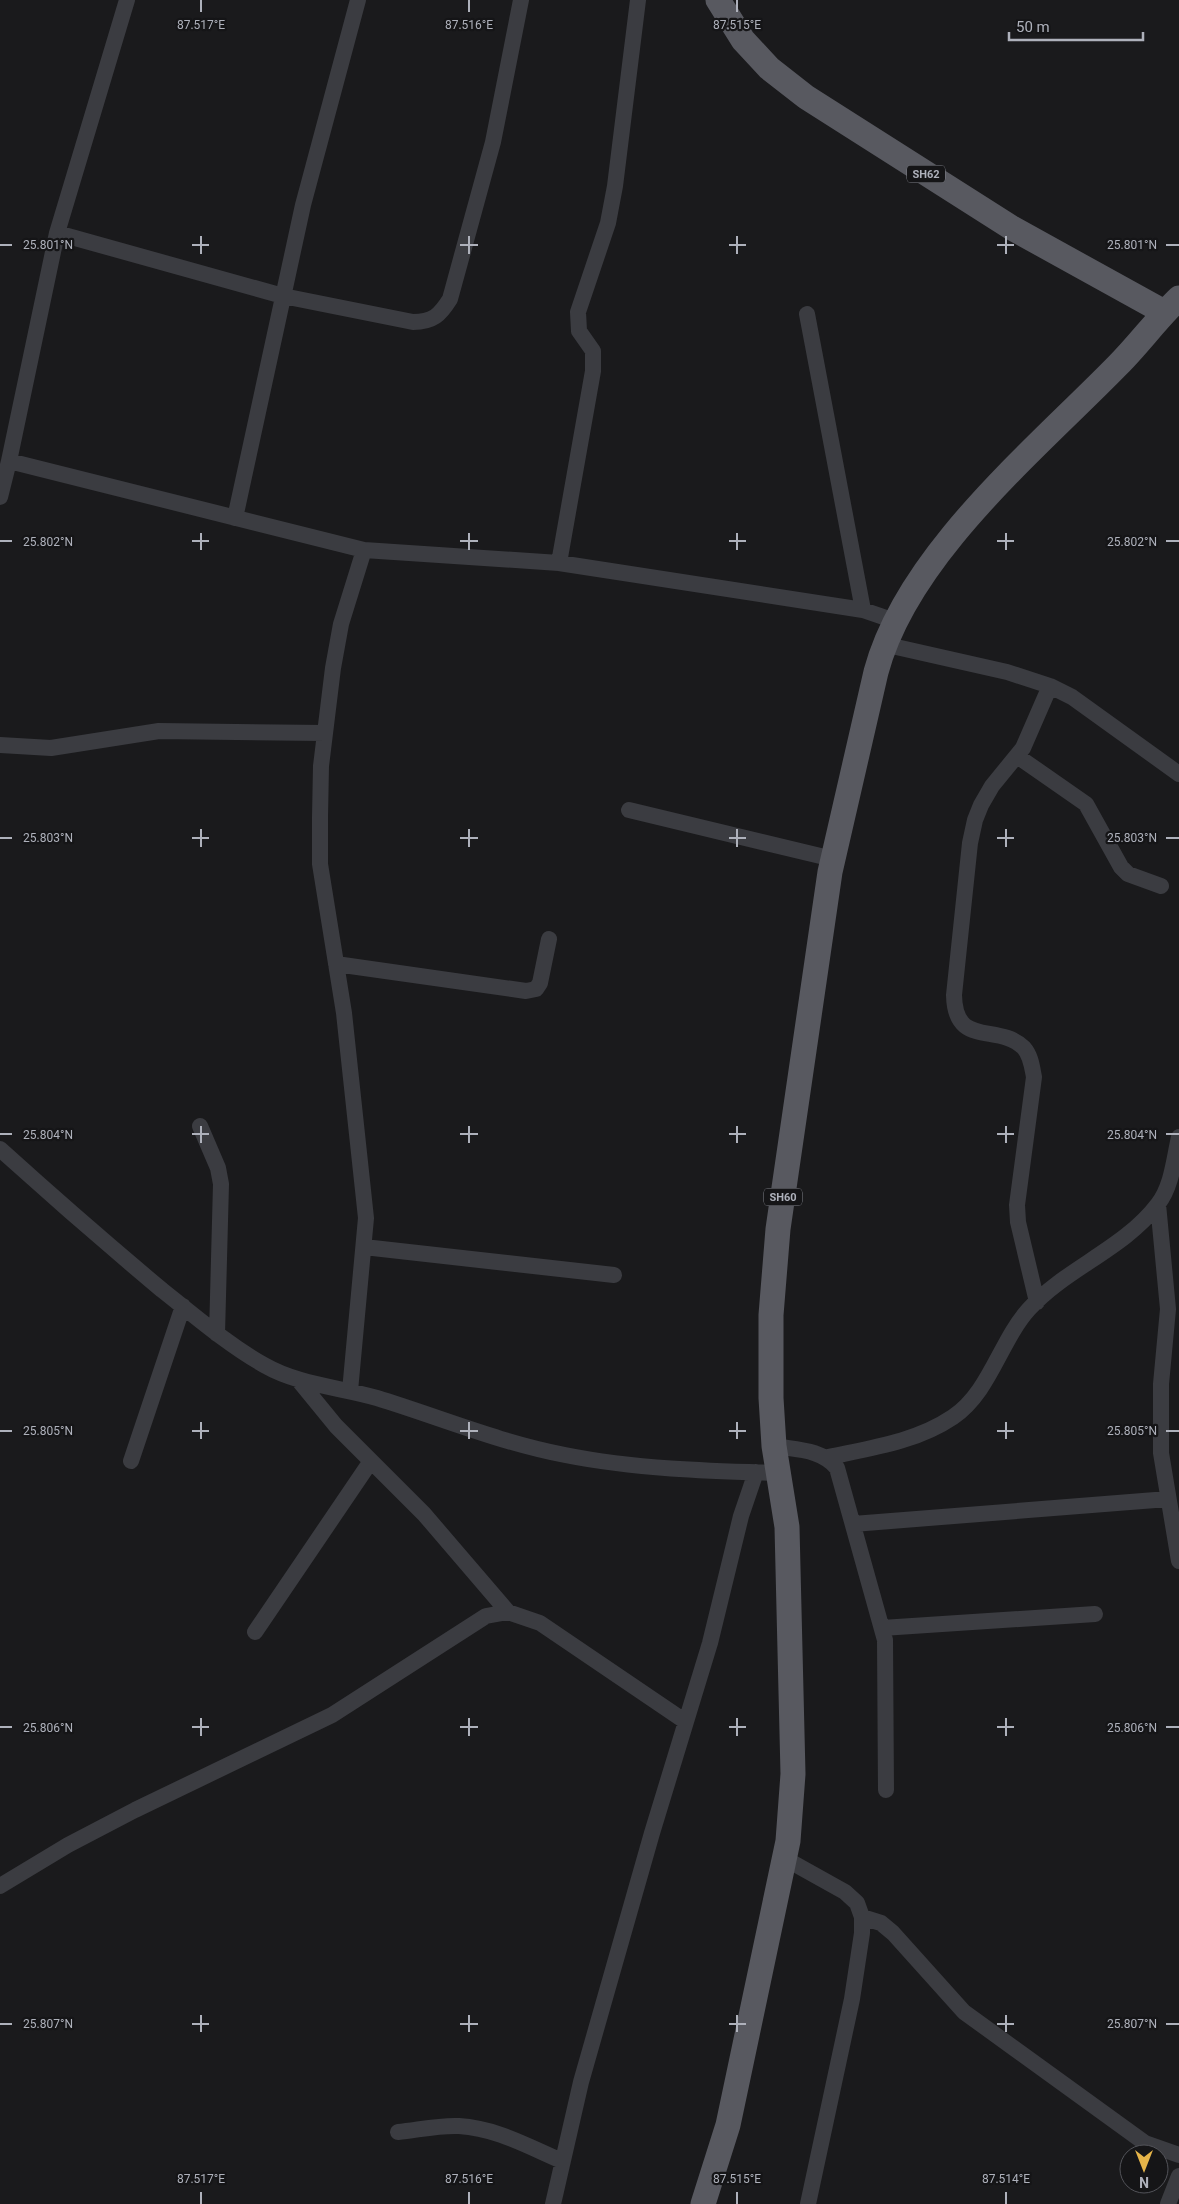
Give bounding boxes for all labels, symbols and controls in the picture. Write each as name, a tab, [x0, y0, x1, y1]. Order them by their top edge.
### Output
scale bar	[1009, 10, 1143, 42]
text: 87.517°E	[177, 18, 225, 32]
text: 87.516°E	[445, 18, 493, 32]
text: 87.515°E	[713, 18, 761, 32]
text: 50 m	[1016, 18, 1050, 36]
road number: SH62	[907, 165, 945, 182]
text: 25.801°N	[23, 238, 73, 252]
text: 25.801°N	[1107, 238, 1157, 252]
text: 25.802°N	[23, 535, 73, 549]
text: 25.802°N	[1107, 535, 1157, 549]
text: 25.803°N	[23, 831, 73, 845]
text: 25.803°N	[1107, 831, 1157, 845]
text: 25.804°N	[23, 1128, 73, 1142]
text: 25.804°N	[1107, 1128, 1157, 1142]
road number: SH60	[764, 1188, 802, 1206]
text: 25.805°N	[23, 1424, 73, 1438]
text: 25.805°N	[1107, 1424, 1157, 1438]
text: 25.806°N	[23, 1721, 73, 1735]
text: 25.806°N	[1107, 1721, 1157, 1735]
text: 25.807°N	[23, 2017, 73, 2031]
text: 25.807°N	[1107, 2017, 1157, 2031]
north arrow	[1119, 2144, 1169, 2194]
text: 87.517°E	[177, 2172, 225, 2186]
text: 87.516°E	[445, 2172, 493, 2186]
text: 87.515°E	[713, 2172, 761, 2186]
text: 87.514°E	[982, 2172, 1030, 2186]
text: N	[1139, 2174, 1149, 2190]

